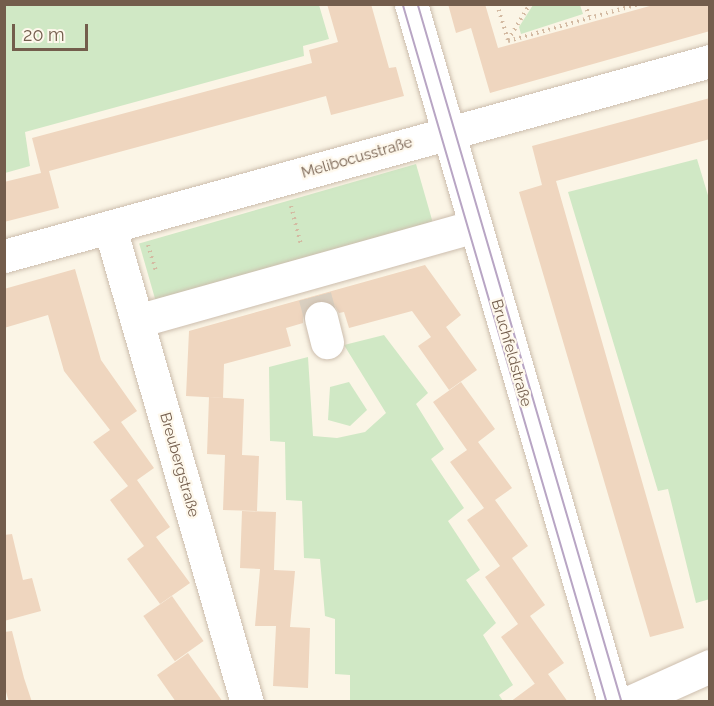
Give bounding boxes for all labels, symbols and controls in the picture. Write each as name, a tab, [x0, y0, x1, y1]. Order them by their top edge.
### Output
scale bar	[15, 12, 92, 50]
text: 20 m	[23, 24, 65, 45]
street label: Melibocusstraße	[299, 134, 415, 182]
street label: Bruchfeldstraße	[487, 297, 535, 409]
street label: Breubergstraße	[155, 411, 203, 519]

